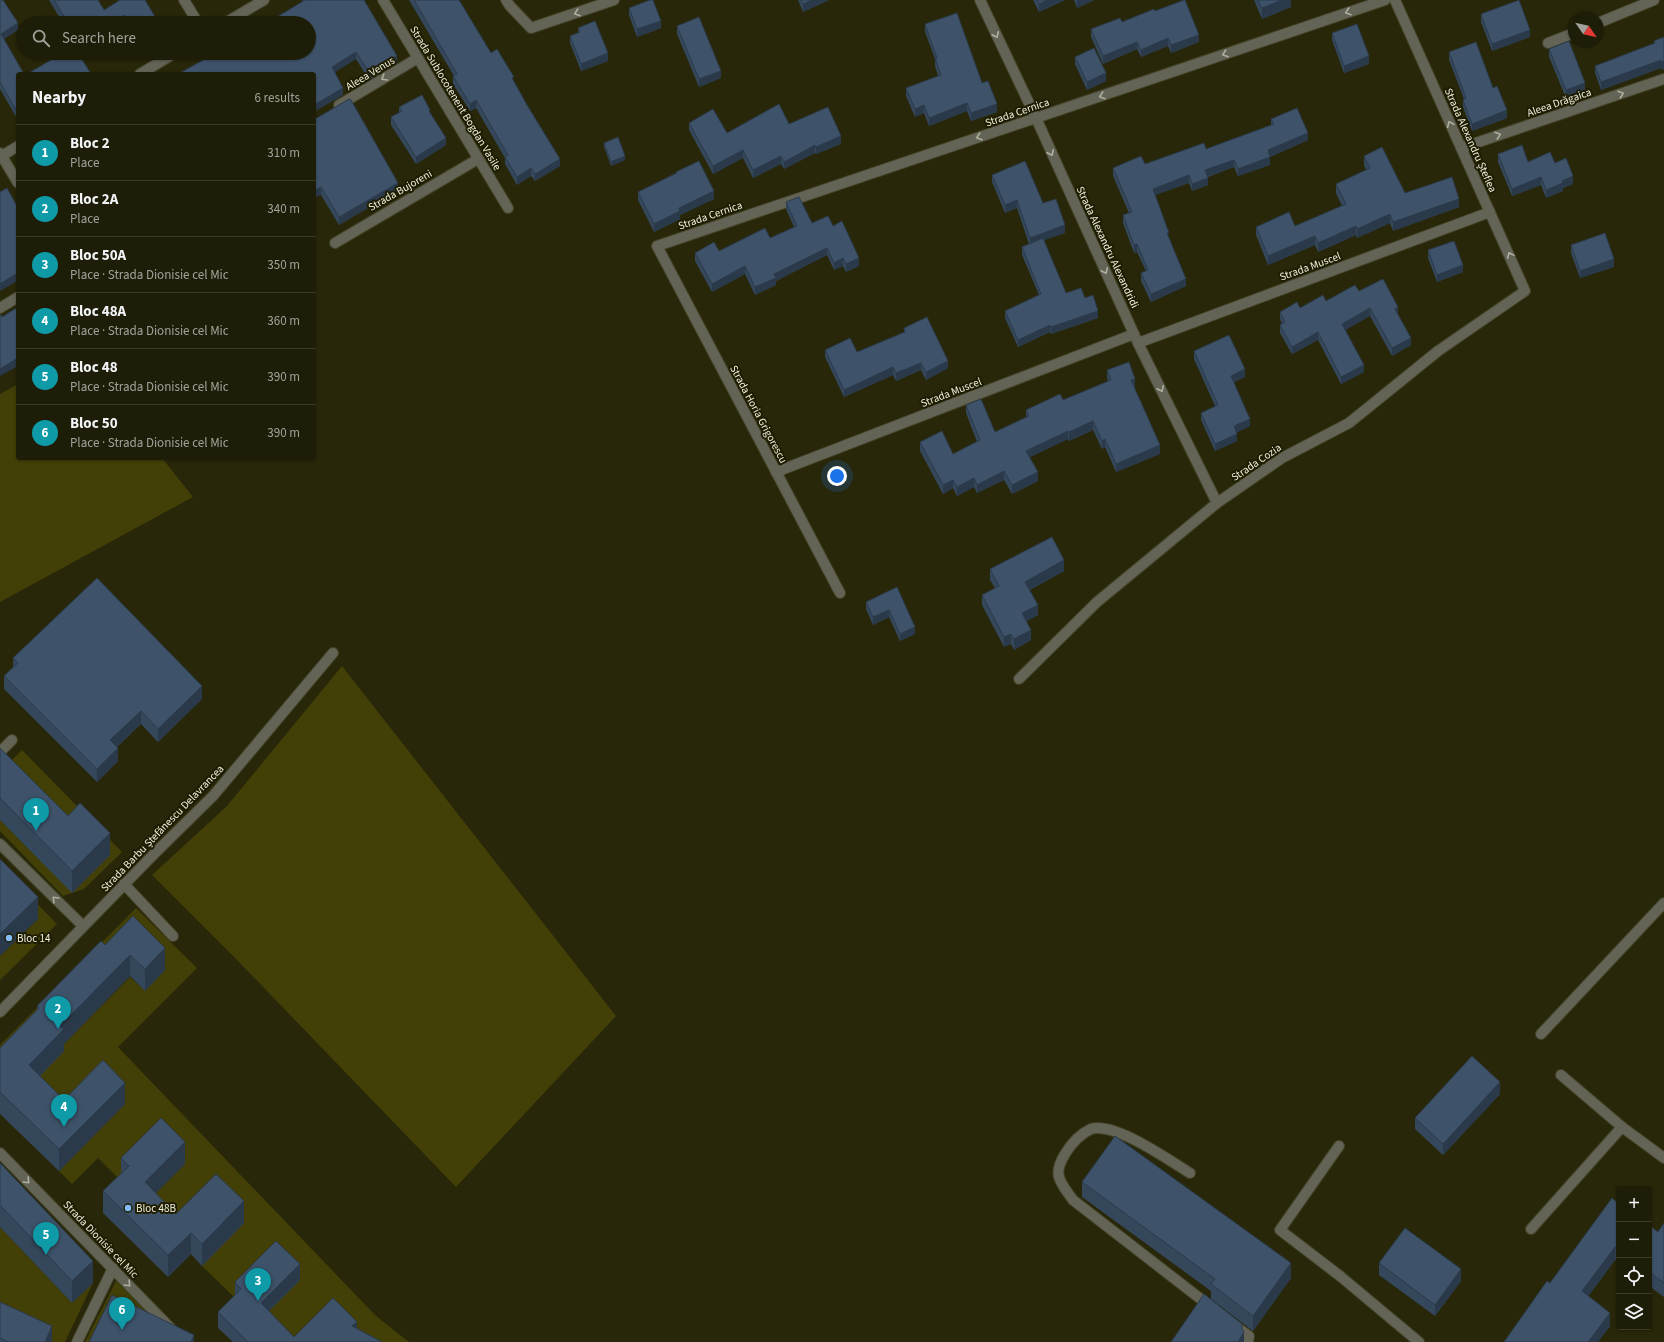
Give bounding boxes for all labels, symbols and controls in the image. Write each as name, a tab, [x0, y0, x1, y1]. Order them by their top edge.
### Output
one-way arrow	[574, 8, 581, 16]
one-way arrow	[1345, 8, 1352, 16]
north arrow	[1568, 12, 1604, 48]
search box	[16, 16, 316, 60]
street label: Strada Sublocotenent Bogdan Vasile	[406, 23, 505, 174]
icon: search	[30, 27, 52, 49]
text: Search here	[62, 28, 136, 49]
one-way arrow	[991, 31, 999, 39]
one-way arrow	[1222, 49, 1229, 58]
street label: Aleea Venus	[343, 53, 398, 94]
one-way arrow	[381, 74, 388, 81]
street label: Aleea Drăgaica	[1525, 84, 1593, 121]
text: Nearby	[32, 86, 86, 110]
street label: Strada Alexandru Șteflea	[1441, 86, 1500, 195]
text: 6 results	[255, 89, 300, 107]
one-way arrow	[1618, 90, 1625, 98]
one-way arrow	[1099, 91, 1106, 99]
street label: Strada Cernica	[983, 94, 1051, 130]
one-way arrow	[1447, 120, 1455, 127]
one-way arrow	[975, 132, 982, 141]
one-way arrow	[1495, 132, 1502, 140]
text: Bloc 2	[70, 133, 110, 154]
text: 1	[42, 144, 48, 162]
text: 310 m	[267, 144, 300, 162]
one-way arrow	[1047, 149, 1055, 156]
text: Place	[70, 154, 99, 172]
street label: Strada Bujoreni	[366, 166, 435, 215]
street label: Strada Alexandru Alexandridi	[1073, 184, 1142, 311]
text: Bloc 2A	[70, 189, 118, 210]
street label: Strada Cernica	[676, 197, 744, 233]
text: 2	[42, 200, 48, 218]
text: 340 m	[267, 200, 300, 218]
text: Place	[70, 210, 99, 228]
text: Bloc 50A	[70, 245, 126, 266]
street label: Strada Muscel	[1278, 248, 1343, 284]
one-way arrow	[1506, 252, 1514, 259]
text: 3	[42, 256, 48, 274]
text: 350 m	[267, 256, 300, 274]
text: Place · Strada Dionisie cel Mic	[70, 266, 229, 284]
one-way arrow	[1100, 267, 1108, 275]
text: Bloc 48A	[70, 301, 126, 322]
text: 4	[42, 312, 48, 330]
text: 360 m	[267, 312, 300, 330]
text: Place · Strada Dionisie cel Mic	[70, 322, 229, 340]
text: Bloc 48	[70, 357, 118, 378]
street label: Strada Horia Grigorescu	[726, 363, 791, 466]
text: 5	[42, 368, 48, 386]
text: 390 m	[267, 368, 300, 386]
street label: Strada Muscel	[919, 374, 984, 411]
text: Place · Strada Dionisie cel Mic	[70, 378, 229, 396]
one-way arrow	[1156, 385, 1164, 392]
text: Bloc 50	[70, 413, 118, 434]
text: 6	[42, 424, 48, 442]
text: 390 m	[267, 424, 300, 442]
text: Place · Strada Dionisie cel Mic	[70, 434, 229, 452]
street label: Strada Cozia	[1228, 440, 1284, 485]
your location	[827, 466, 847, 486]
street label: Strada Barbu Ștefănescu Delavrancea	[97, 762, 227, 895]
pin: 1	[23, 798, 49, 831]
one-way arrow	[52, 896, 60, 904]
place label: Bloc 14	[17, 931, 51, 946]
marker: Bloc 14	[4, 933, 14, 943]
pin: 2	[45, 996, 71, 1029]
pin: 4	[51, 1094, 77, 1127]
one-way arrow	[22, 1176, 30, 1184]
map controls	[1616, 1186, 1652, 1330]
button: +	[1616, 1186, 1652, 1222]
street label: Strada Dionisie cel Mic	[60, 1197, 142, 1281]
place label: Bloc 48B	[136, 1201, 176, 1216]
marker: Bloc 48B	[123, 1203, 133, 1213]
pin: 5	[33, 1222, 59, 1255]
button: −	[1616, 1222, 1652, 1258]
button: locate	[1616, 1258, 1652, 1294]
pin: 3	[245, 1268, 271, 1301]
one-way arrow	[123, 1279, 131, 1287]
button: layers	[1616, 1294, 1652, 1330]
pin: 6	[109, 1297, 135, 1330]

